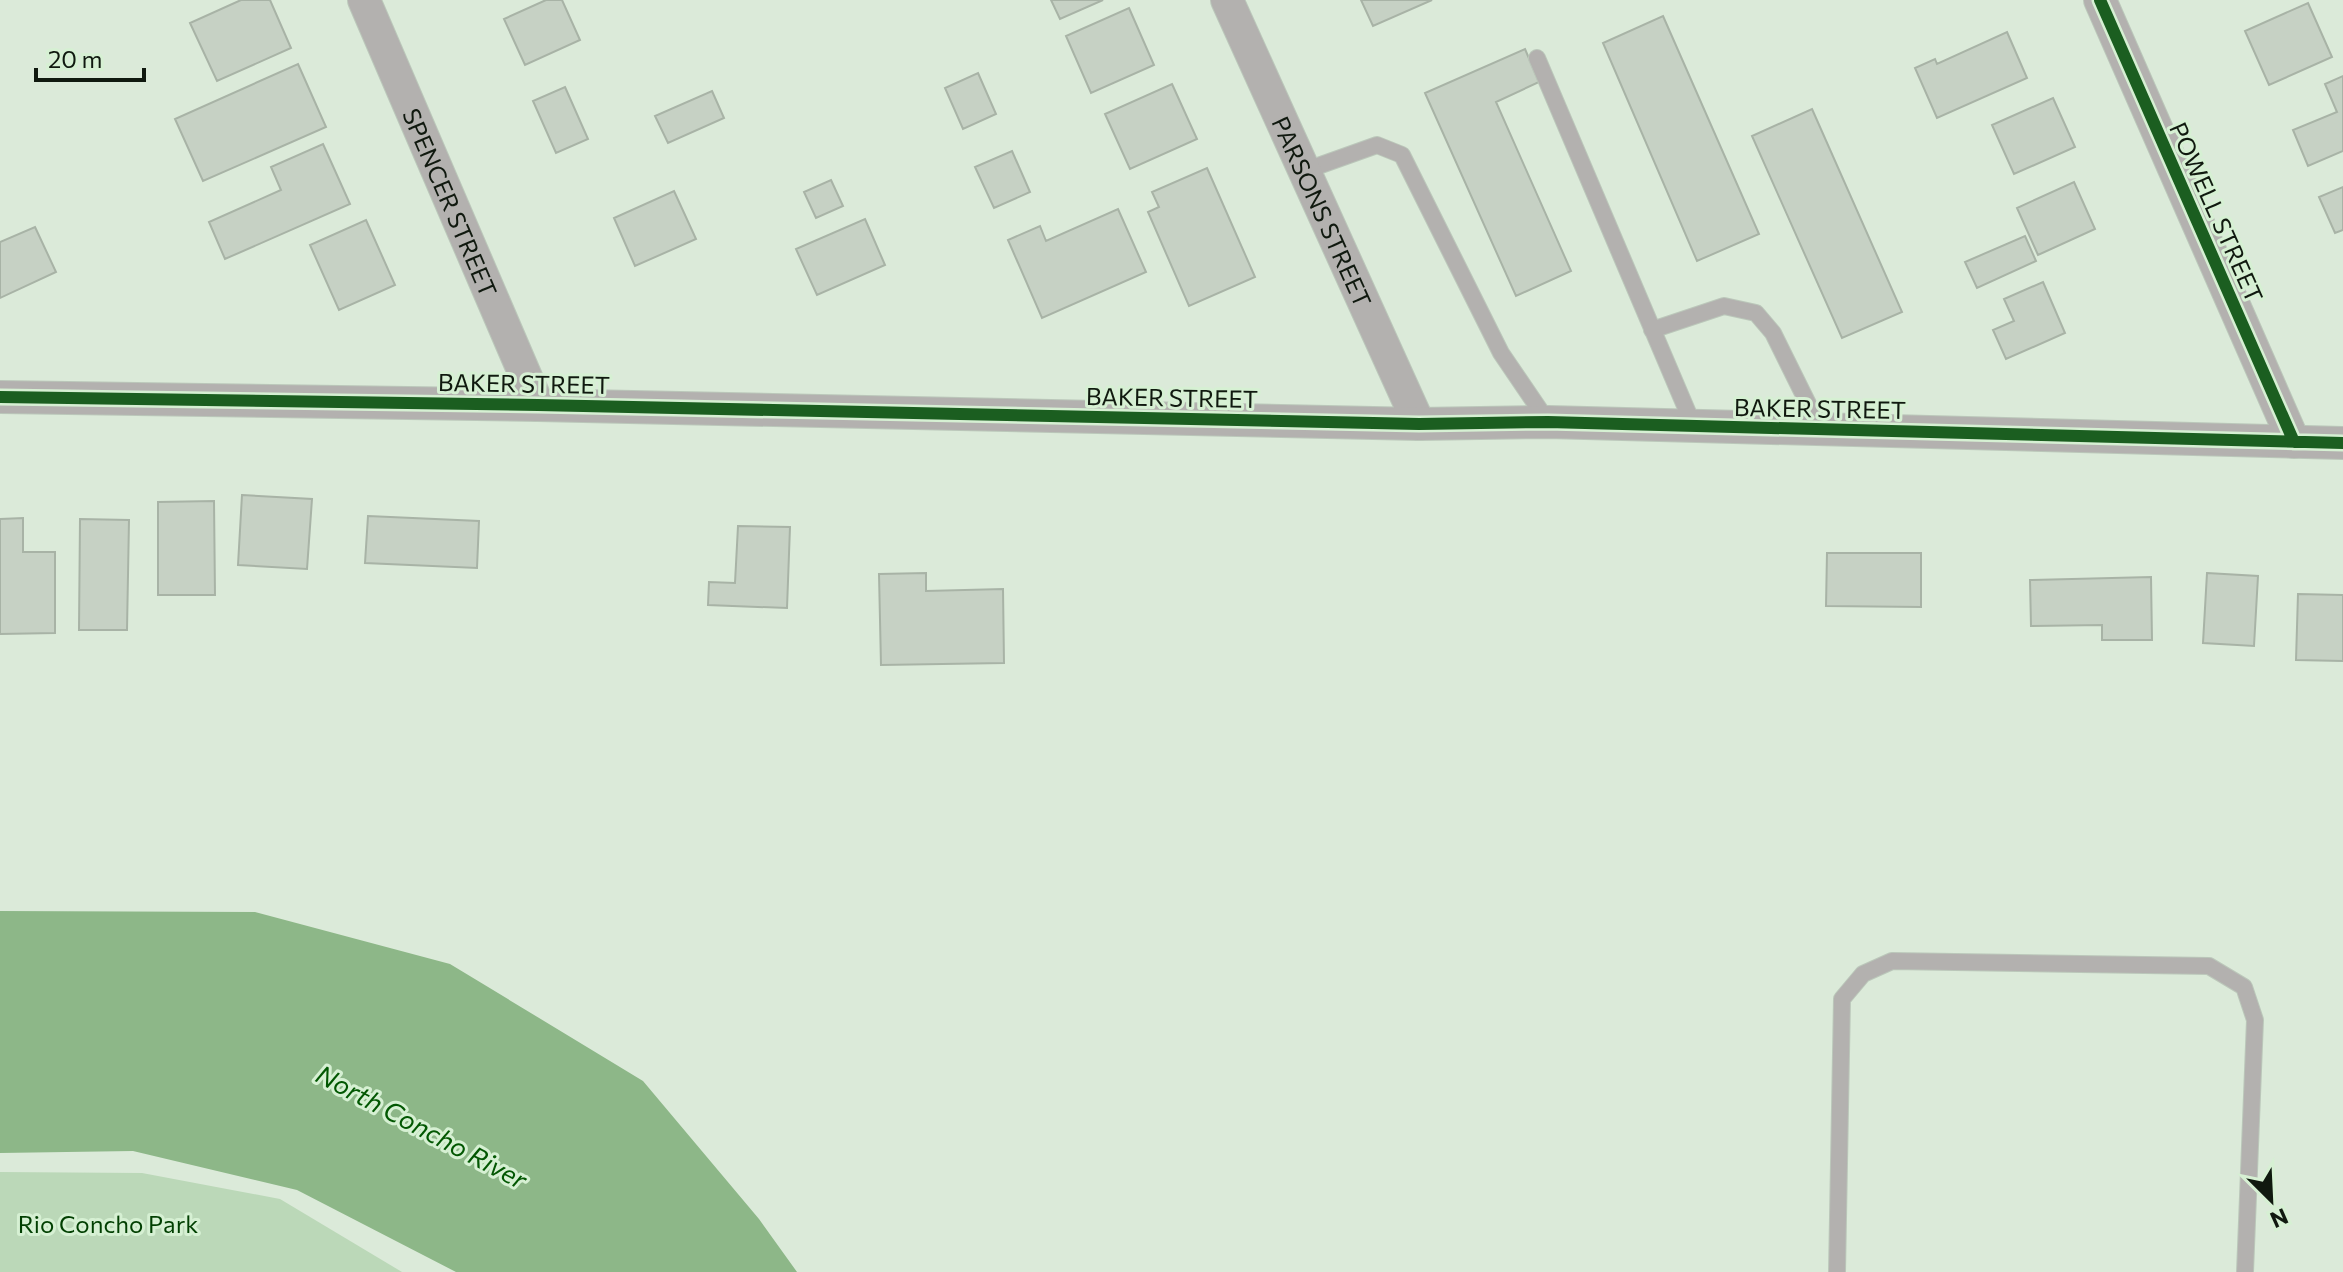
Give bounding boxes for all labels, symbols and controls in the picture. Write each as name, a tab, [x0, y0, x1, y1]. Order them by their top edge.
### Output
scale bar	[36, 32, 144, 82]
text: 20 m	[48, 44, 102, 73]
street label: SPENCER STREET	[398, 104, 504, 301]
street label: PARSONS STREET	[1267, 111, 1378, 311]
street label: POWELL STREET	[2164, 117, 2270, 307]
street label: BAKER STREET	[438, 367, 610, 399]
street label: BAKER STREET	[1086, 381, 1258, 413]
street label: BAKER STREET	[1734, 392, 1906, 424]
water label: North Concho River	[311, 1057, 534, 1195]
north arrow	[2231, 1160, 2311, 1240]
text: N	[2266, 1203, 2292, 1234]
park label: Rio Concho Park	[18, 1209, 198, 1238]

